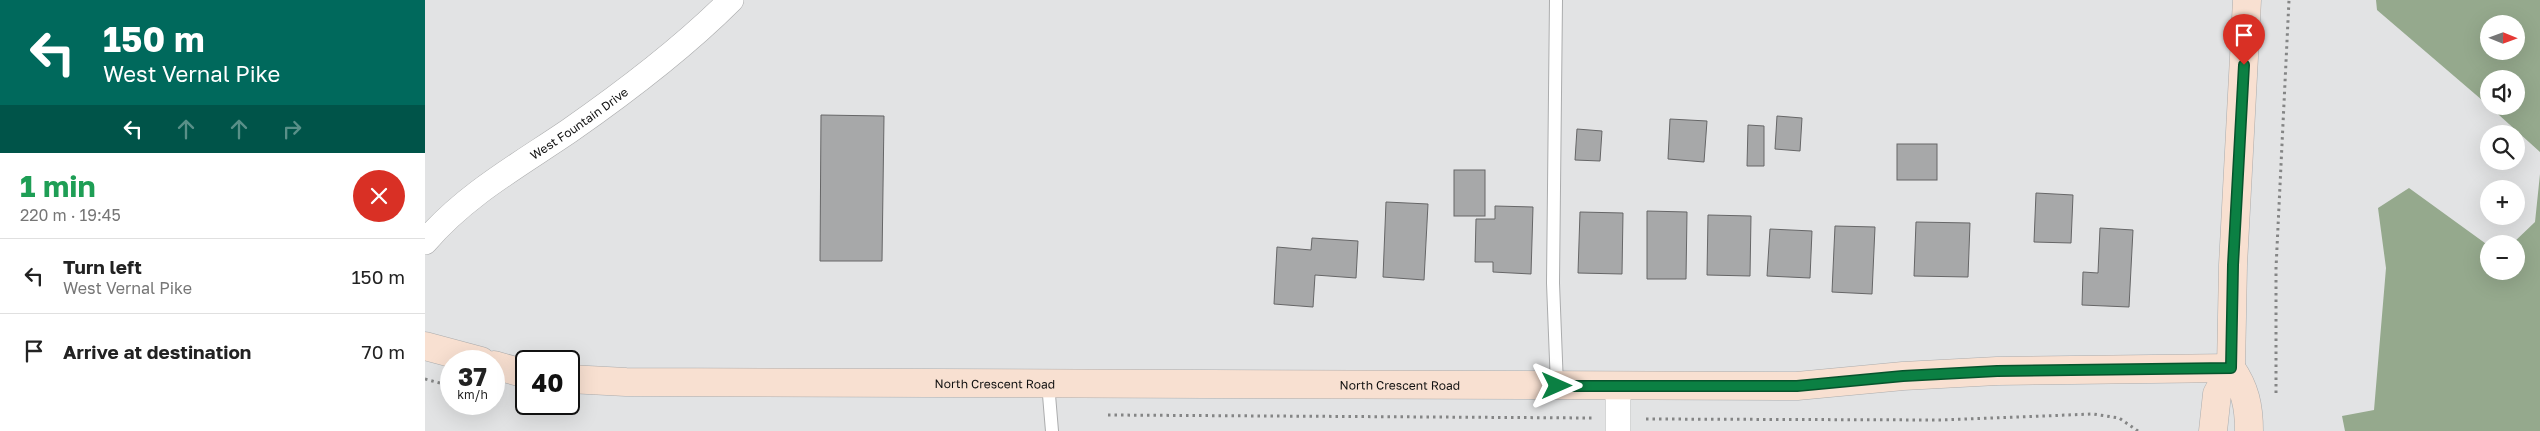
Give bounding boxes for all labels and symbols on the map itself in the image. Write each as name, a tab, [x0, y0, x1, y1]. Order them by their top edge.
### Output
pin	[2223, 14, 2265, 65]
north arrow	[2480, 15, 2525, 60]
street label: West Fountain Drive	[527, 84, 631, 162]
speed limit sign: 40	[515, 350, 580, 415]
position arrow	[1530, 359, 1582, 411]
street label: North Crescent Road	[935, 376, 1055, 391]
street label: North Crescent Road	[1340, 377, 1460, 392]

